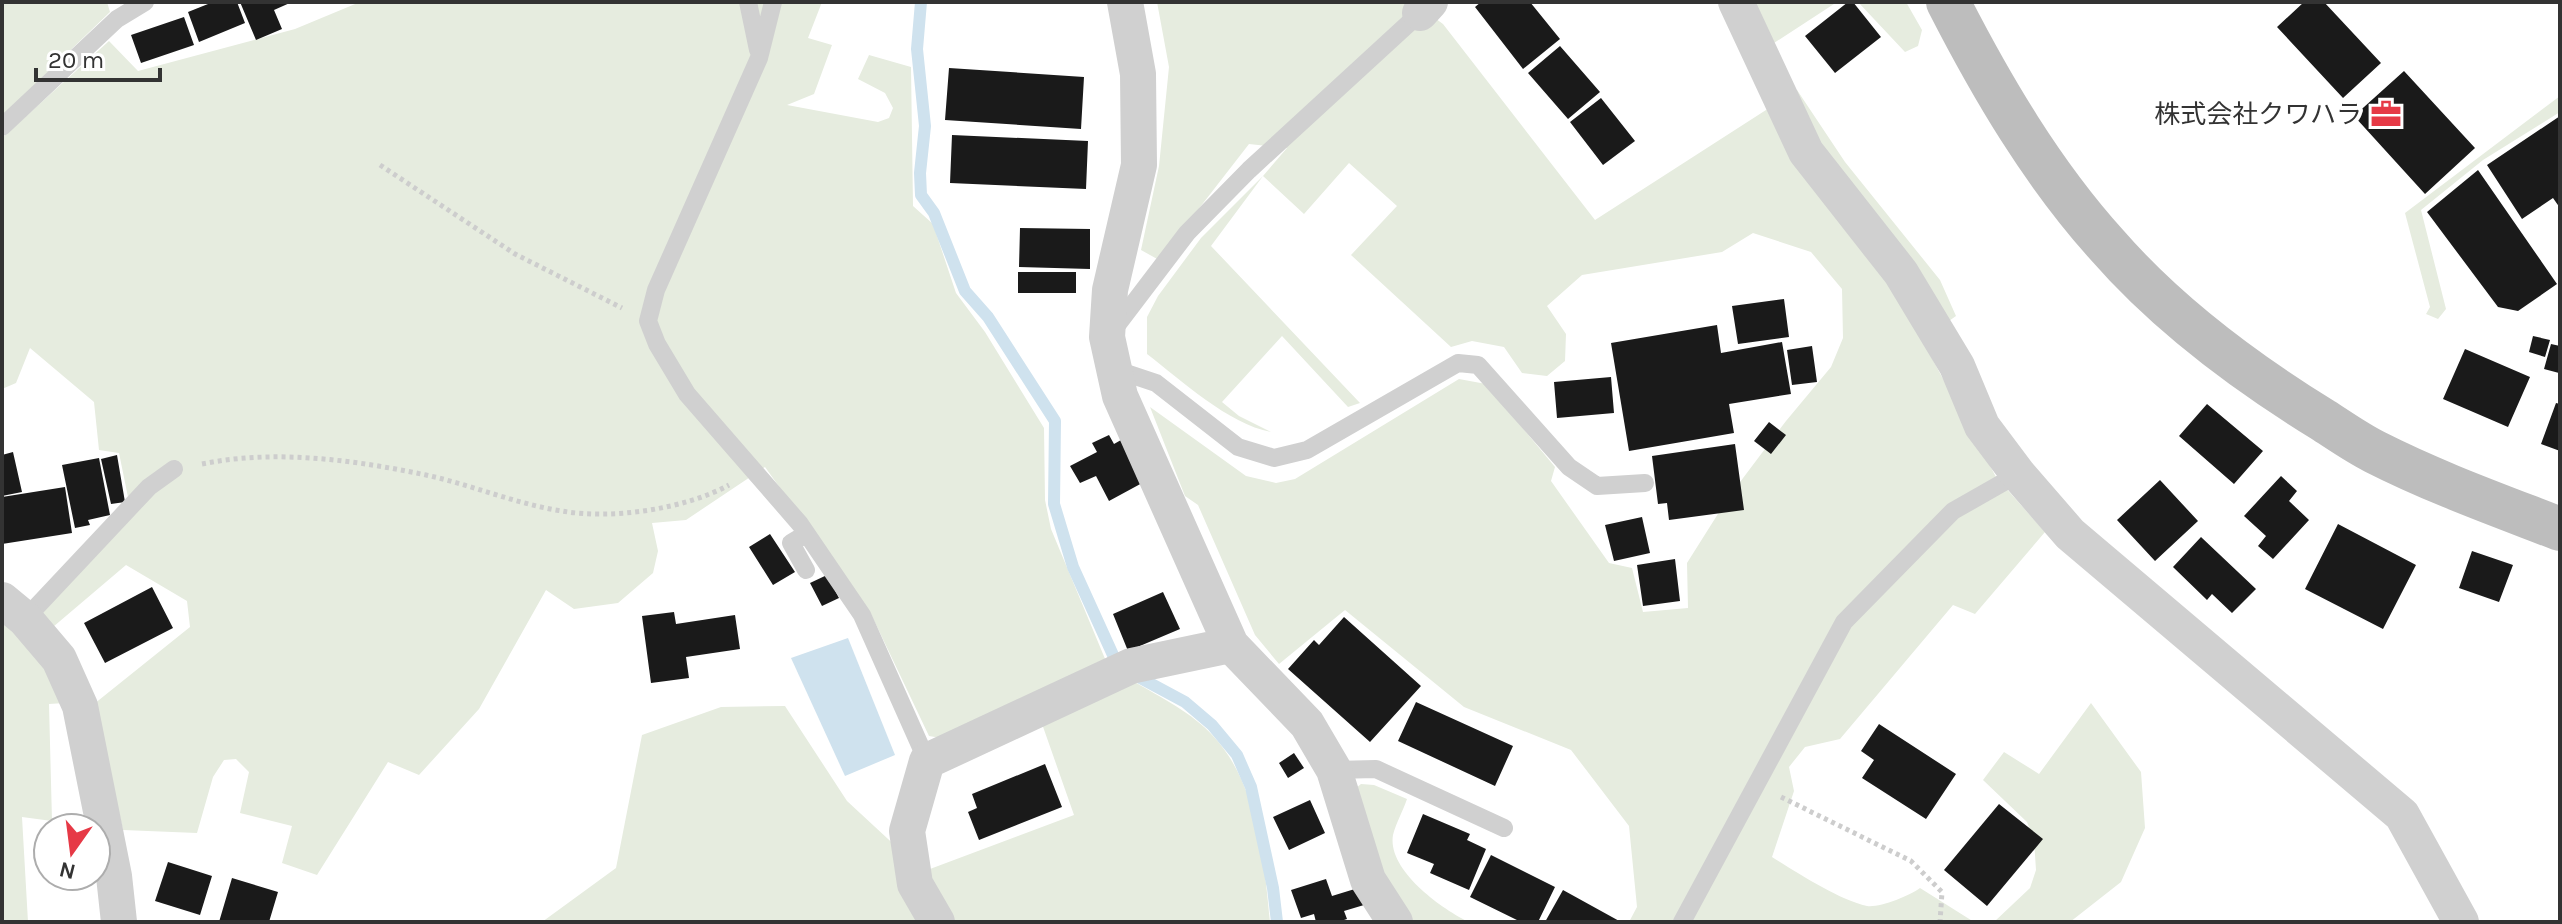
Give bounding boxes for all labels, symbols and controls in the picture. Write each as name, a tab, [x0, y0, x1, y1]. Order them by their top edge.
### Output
scale bar	[36, 32, 160, 82]
text: 20 m	[48, 46, 104, 74]
office icon: 株式会社クワハラ	[2369, 97, 2403, 131]
place label: 株式会社クワハラ	[2154, 99, 2362, 130]
north arrow	[32, 812, 112, 892]
text: N	[57, 856, 78, 885]

